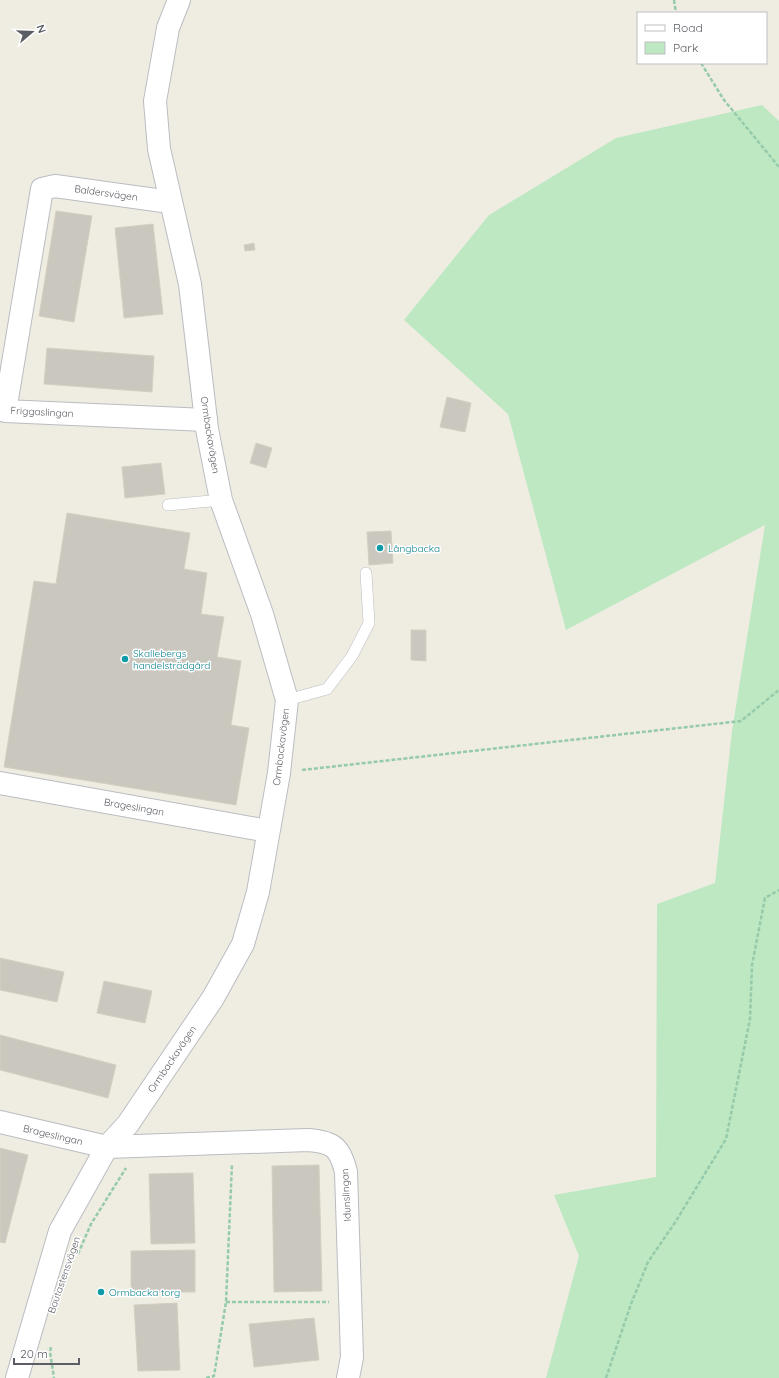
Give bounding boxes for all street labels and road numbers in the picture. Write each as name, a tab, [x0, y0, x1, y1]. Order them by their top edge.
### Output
street label: Baldersvägen	[73, 182, 139, 204]
street label: Ormbackavägen	[197, 395, 223, 475]
street label: Friggaslingan	[10, 404, 74, 420]
street label: Ormbackavägen	[270, 708, 292, 786]
street label: Brageslingan	[103, 795, 165, 819]
street label: Ormbackavägen	[145, 1023, 199, 1095]
street label: Brageslingan	[22, 1122, 84, 1148]
street label: Idunslingan	[338, 1168, 354, 1222]
street label: Bautastensvägen	[45, 1235, 83, 1315]

